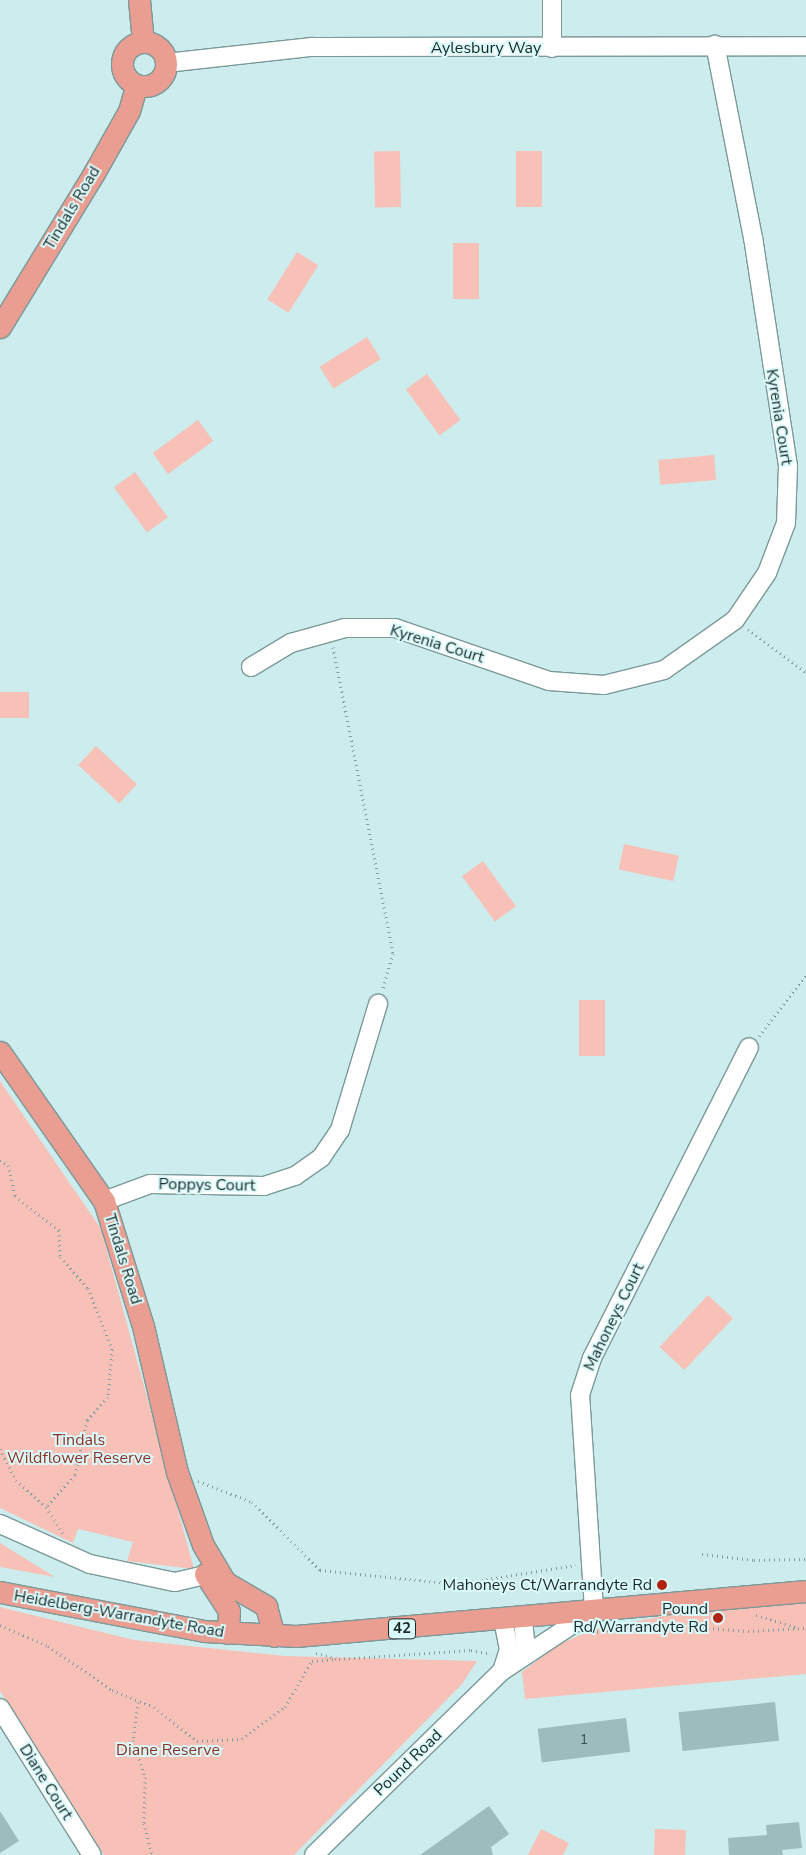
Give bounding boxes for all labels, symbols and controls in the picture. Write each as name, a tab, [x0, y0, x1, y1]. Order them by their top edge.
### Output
street label: Aylesbury Way	[431, 38, 541, 58]
street label: Tindals Road	[40, 163, 104, 253]
street label: Kyrenia Court	[762, 368, 796, 466]
street label: Kyrenia Court	[388, 621, 486, 667]
street label: Poppys Court	[158, 1175, 256, 1195]
street label: Tindals Road	[100, 1211, 146, 1307]
street label: Mahoneys Court	[580, 1260, 648, 1374]
park label: Tindals Wildflower Reserve	[7, 1430, 151, 1468]
place label: Mahoneys Ct/Warrandyte Rd	[443, 1575, 652, 1595]
marker: Mahoneys Ct/Warrandyte Rd	[656, 1579, 668, 1591]
street label: Heidelberg-Warrandyte Road	[12, 1586, 226, 1642]
place label: Pound Rd/Warrandyte Rd	[573, 1599, 708, 1637]
marker: Pound Rd/Warrandyte Rd	[712, 1612, 724, 1624]
road number: 42	[387, 1616, 417, 1642]
street label: Pound Road	[370, 1726, 446, 1800]
house number: 1	[580, 1732, 588, 1748]
park label: Diane Reserve	[116, 1740, 220, 1760]
street label: Diane Court	[15, 1741, 77, 1823]

